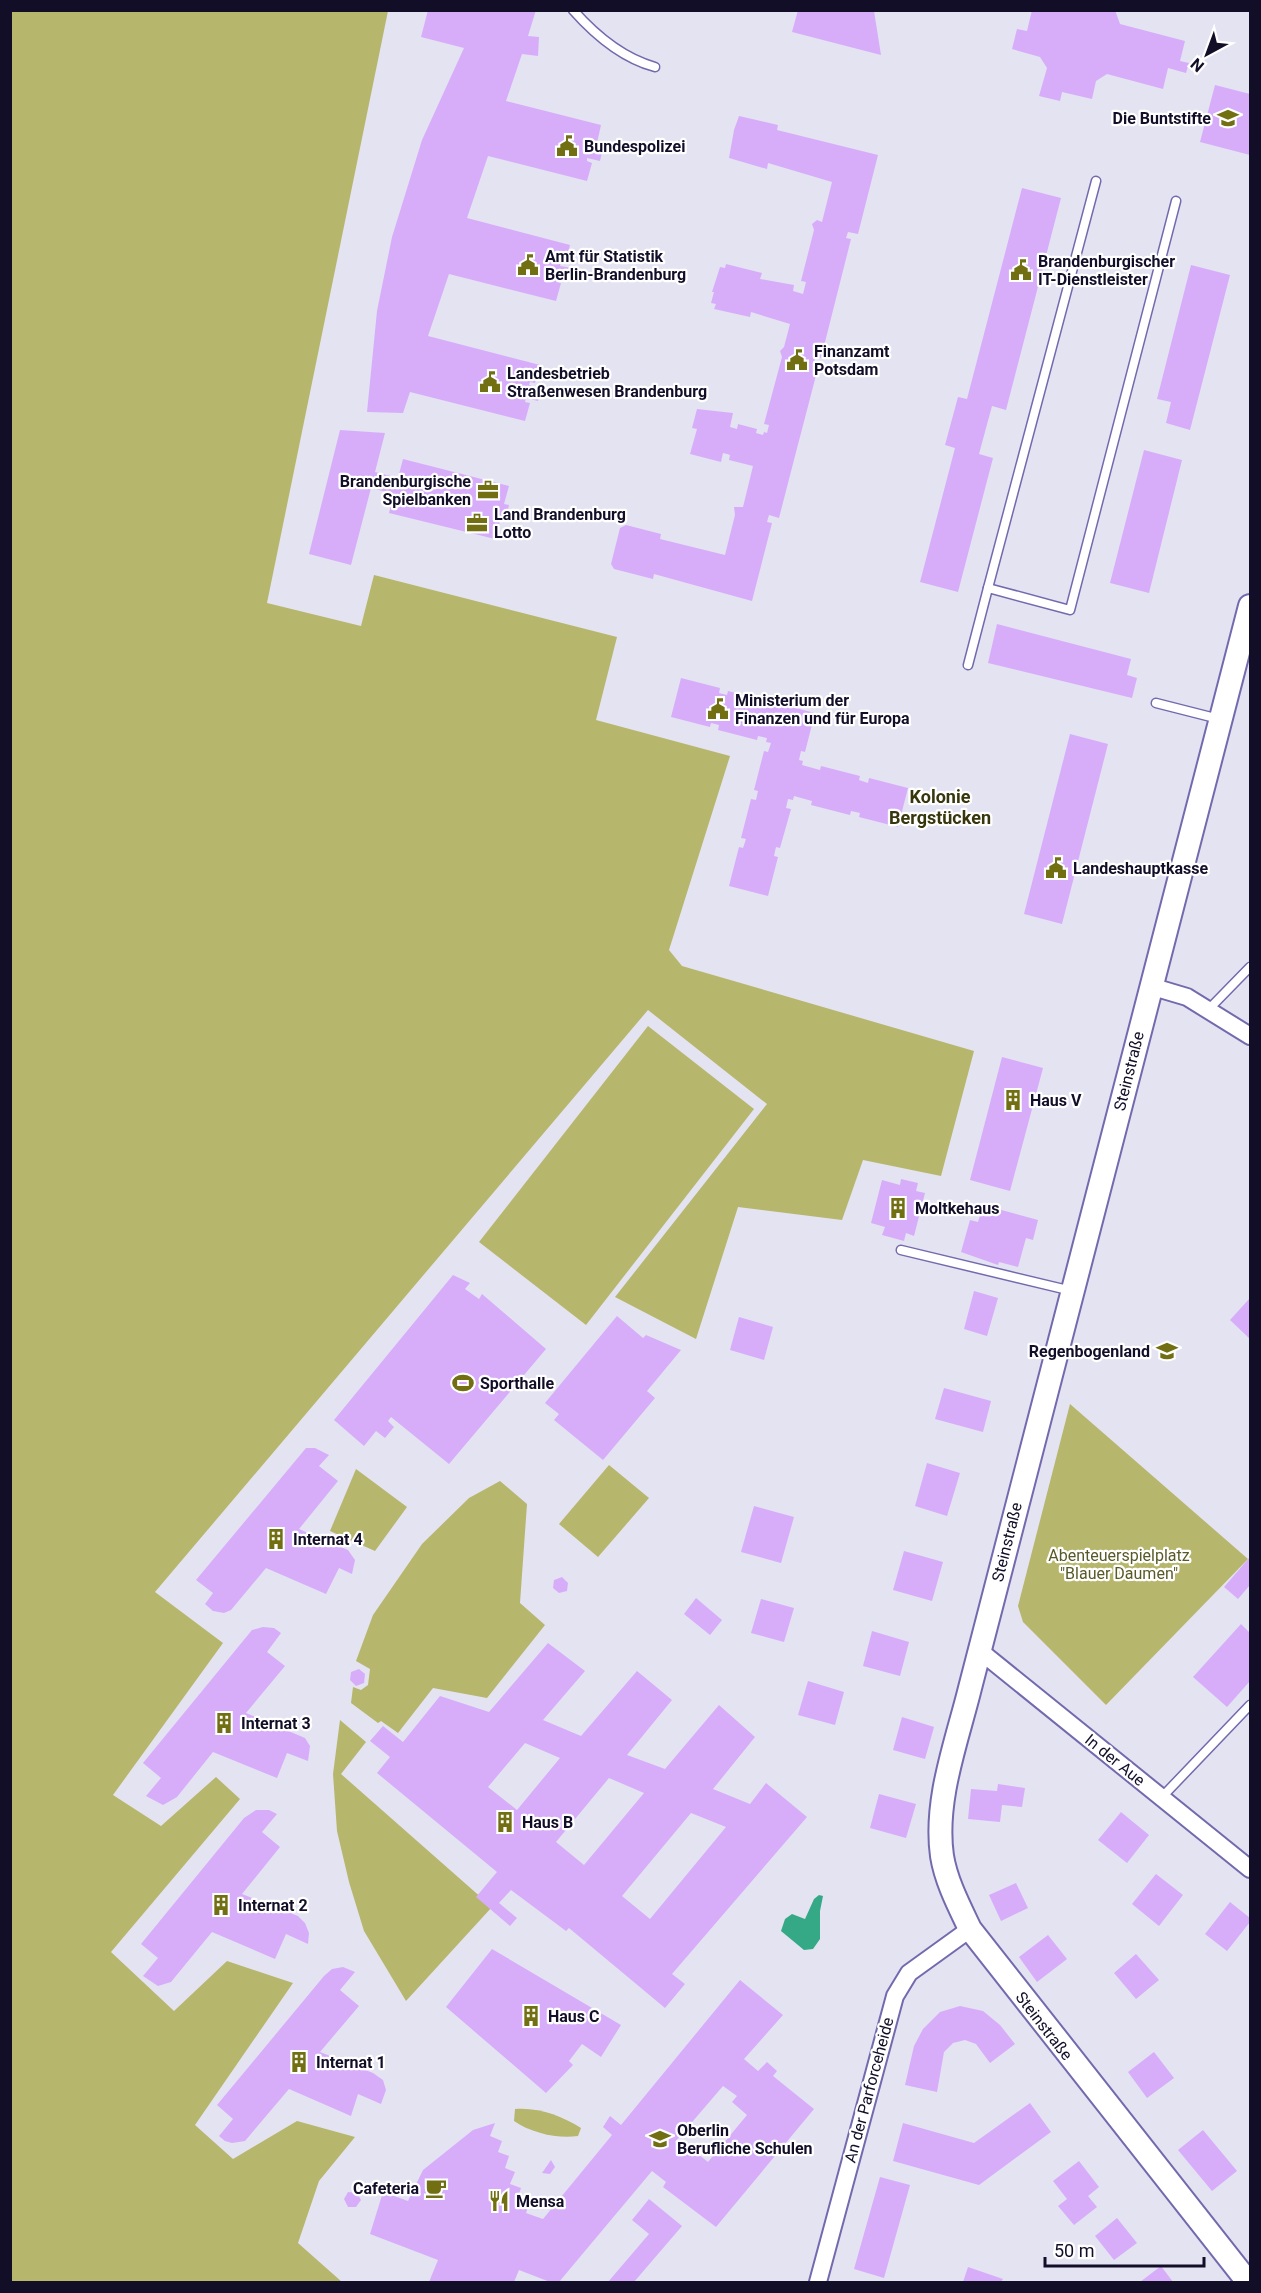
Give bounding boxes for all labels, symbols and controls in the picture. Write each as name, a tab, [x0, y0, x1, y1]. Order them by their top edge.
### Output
north arrow	[1177, 24, 1237, 84]
text: N	[1187, 54, 1208, 76]
school or university icon: Die Buntstifte	[1216, 106, 1240, 130]
place label: Die Buntstifte	[1113, 109, 1211, 128]
public building icon: Bundespolizei	[555, 134, 579, 158]
place label: Bundespolizei	[584, 137, 685, 156]
place label: Amt für Statistik Berlin-Brandenburg	[545, 247, 686, 284]
place label: Brandenburgischer IT-Dienstleister	[1038, 252, 1175, 289]
public building icon: Amt für Statistik Berlin-Brandenburg	[516, 253, 540, 277]
public building icon: Brandenburgischer IT-Dienstleister	[1009, 258, 1033, 282]
place label: Finanzamt Potsdam	[814, 342, 890, 379]
public building icon: Finanzamt Potsdam	[785, 348, 809, 372]
place label: Landesbetrieb Straßenwesen Brandenburg	[507, 364, 707, 401]
public building icon: Landesbetrieb Straßenwesen Brandenburg	[478, 370, 502, 394]
place label: Brandenburgische Spielbanken	[340, 472, 471, 509]
office icon: Brandenburgische Spielbanken	[476, 478, 500, 502]
place label: Land Brandenburg Lotto	[494, 505, 626, 542]
office icon: Land Brandenburg Lotto	[465, 511, 489, 535]
place label: Ministerium der Finanzen und für Europa	[735, 691, 910, 728]
public building icon: Ministerium der Finanzen und für Europa	[706, 697, 730, 721]
district label: Kolonie Bergstücken	[889, 786, 991, 828]
public building icon: Landeshauptkasse	[1044, 856, 1068, 880]
place label: Landeshauptkasse	[1073, 859, 1209, 878]
street label: Steinstraße	[1110, 1029, 1148, 1113]
building icon: Haus V	[1001, 1088, 1025, 1112]
place label: Haus V	[1030, 1091, 1082, 1110]
building icon: Moltkehaus	[886, 1196, 910, 1220]
place label: Moltkehaus	[915, 1199, 999, 1218]
school or university icon: Regenbogenland	[1155, 1339, 1179, 1363]
place label: Regenbogenland	[1029, 1342, 1150, 1361]
sports icon: Sporthalle	[451, 1371, 475, 1395]
place label: Sporthalle	[480, 1374, 555, 1393]
street label: Steinstraße	[988, 1500, 1026, 1584]
building icon: Internat 4	[264, 1527, 288, 1551]
place label: Internat 4	[293, 1530, 363, 1549]
park label: Abenteuerspielplatz "Blauer Daumen"	[1048, 1546, 1190, 1583]
building icon: Internat 3	[212, 1711, 236, 1735]
place label: Internat 3	[241, 1714, 311, 1733]
street label: In der Aue	[1081, 1730, 1149, 1790]
building icon: Haus B	[493, 1810, 517, 1834]
place label: Haus B	[522, 1813, 573, 1832]
building icon: Internat 2	[209, 1893, 233, 1917]
place label: Internat 2	[238, 1896, 308, 1915]
street label: Steinstraße	[1012, 1988, 1076, 2064]
building icon: Haus C	[519, 2004, 543, 2028]
place label: Haus C	[548, 2007, 599, 2026]
street label: An der Parforceheide	[840, 2015, 898, 2165]
building icon: Internat 1	[287, 2050, 311, 2074]
place label: Internat 1	[316, 2053, 386, 2072]
place label: Oberlin Berufliche Schulen	[677, 2121, 813, 2158]
school or university icon: Oberlin Berufliche Schulen	[648, 2127, 672, 2151]
cafe icon: Cafeteria	[424, 2176, 448, 2200]
place label: Cafeteria	[353, 2179, 419, 2198]
restaurant icon: Mensa	[487, 2189, 511, 2213]
place label: Mensa	[516, 2192, 565, 2211]
scale bar	[1045, 2230, 1204, 2268]
text: 50 m	[1054, 2240, 1094, 2261]

